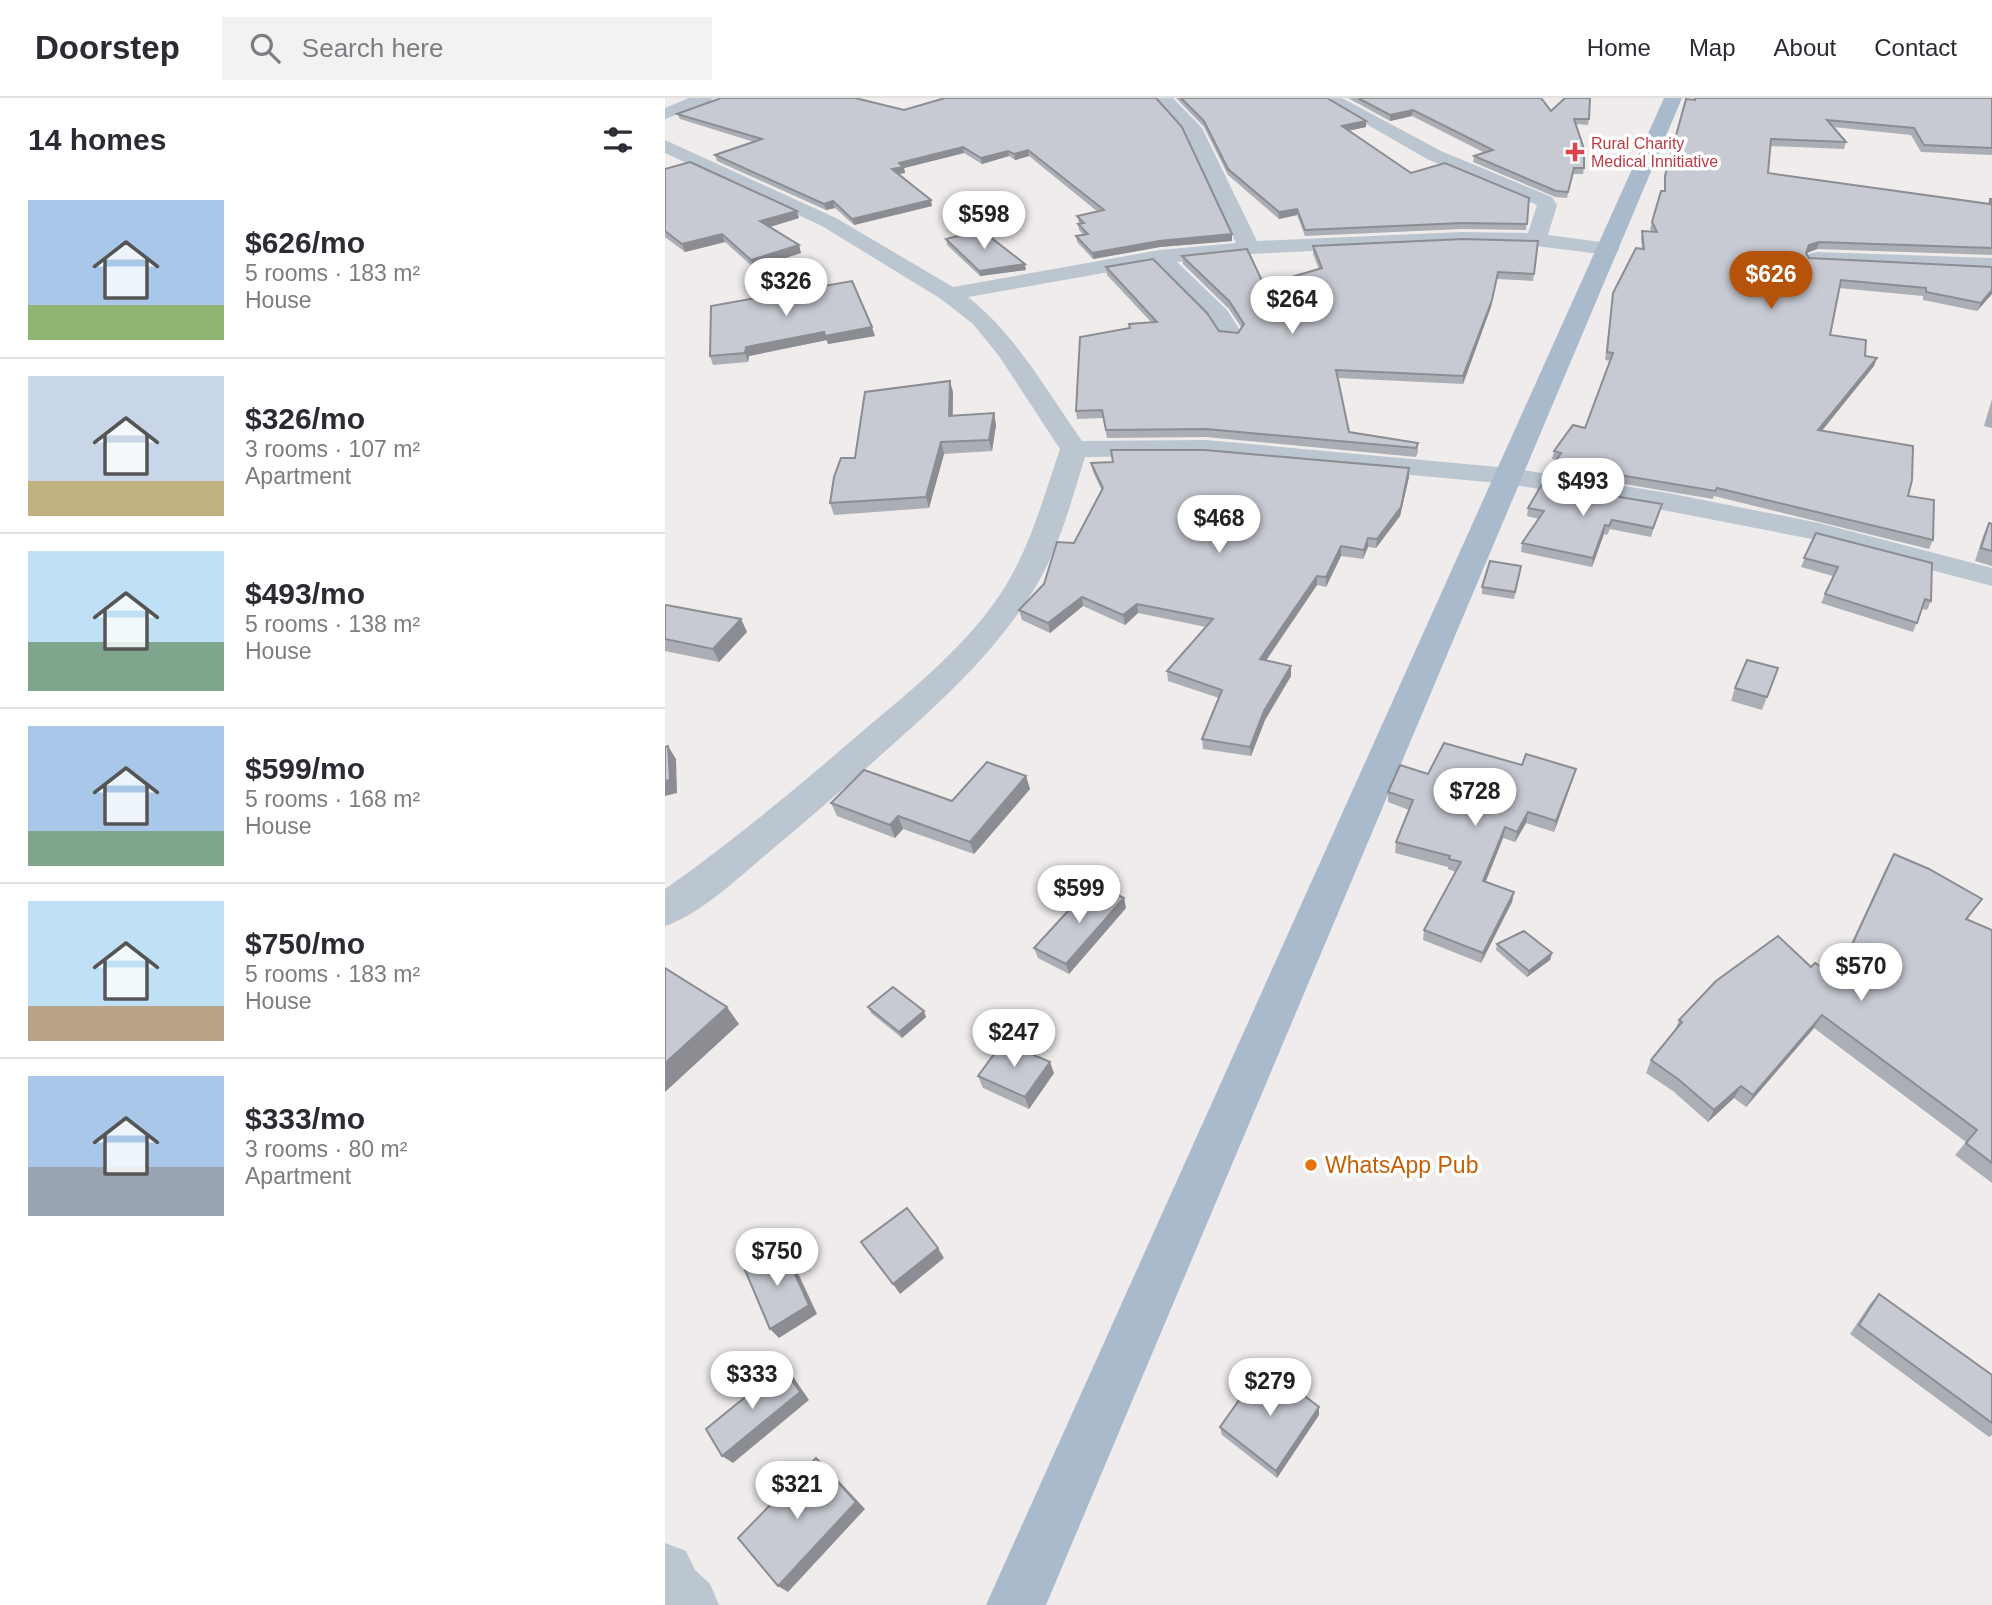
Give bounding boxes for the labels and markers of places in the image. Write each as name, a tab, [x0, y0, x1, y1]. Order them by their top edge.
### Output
place label: Rural Charity Medical Innitiative	[1591, 135, 1718, 170]
marker: Rural Charity Medical Innitiative	[1565, 142, 1585, 162]
pin: $598	[943, 192, 1025, 251]
pin: $626	[1730, 252, 1812, 311]
pin: $326	[745, 258, 827, 318]
pin: $264	[1251, 276, 1333, 336]
pin: $493	[1542, 458, 1624, 518]
pin: $468	[1178, 496, 1260, 555]
pin: $728	[1434, 768, 1516, 828]
pin: $599	[1038, 866, 1120, 925]
pin: $570	[1820, 944, 1902, 1003]
pin: $247	[973, 1010, 1055, 1069]
place label: WhatsApp Pub	[1325, 1152, 1478, 1178]
marker: WhatsApp Pub	[1303, 1157, 1319, 1173]
pin: $750	[736, 1228, 818, 1288]
pin: $333	[711, 1352, 793, 1411]
pin: $279	[1229, 1358, 1311, 1418]
pin: $321	[756, 1462, 838, 1521]

